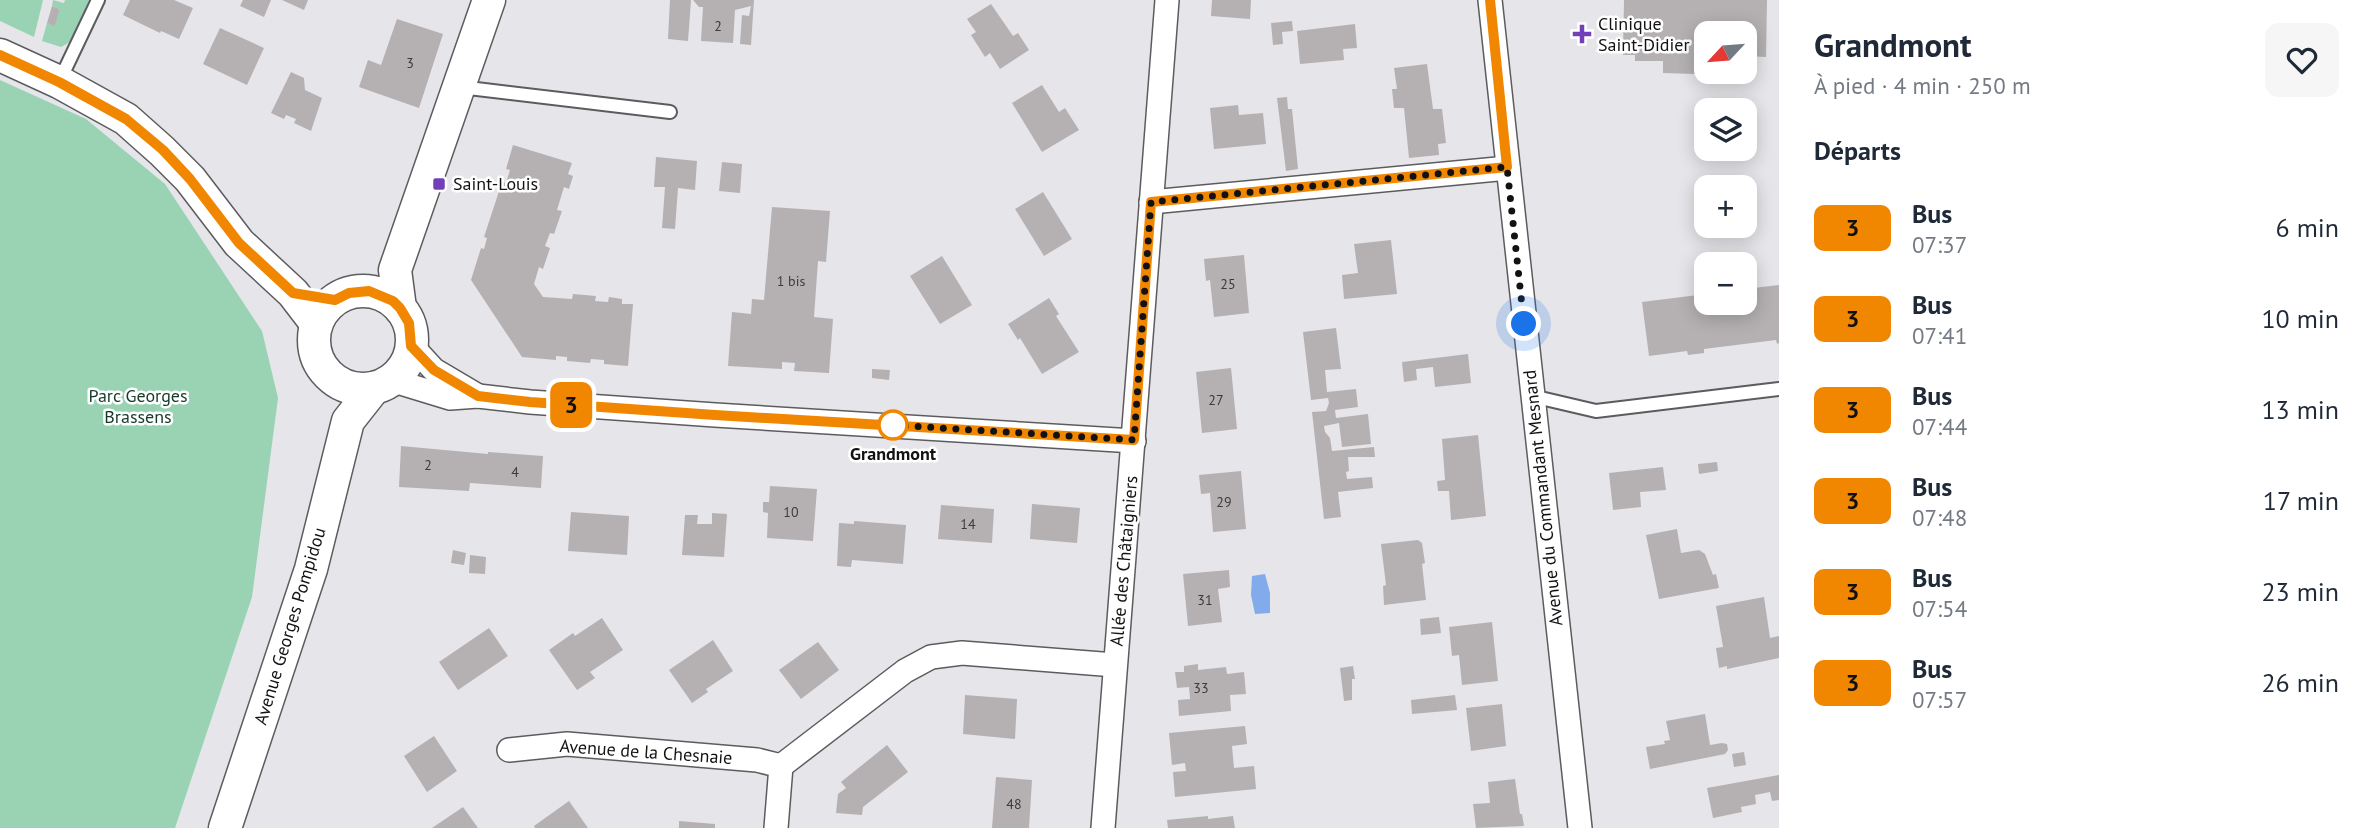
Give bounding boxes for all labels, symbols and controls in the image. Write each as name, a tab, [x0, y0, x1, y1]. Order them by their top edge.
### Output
place label: Clinique Saint-Didier	[1598, 12, 1690, 56]
house number: 2	[714, 17, 722, 35]
north arrow	[1694, 21, 1757, 84]
map controls	[1694, 21, 1757, 315]
text: Grandmont	[1814, 23, 1972, 66]
button: heart	[2265, 23, 2339, 97]
marker: Clinique Saint-Didier	[1572, 24, 1592, 44]
house number: 3	[406, 54, 414, 72]
text: À pied · 4 min · 250 m	[1814, 71, 2031, 100]
button: layers	[1694, 98, 1757, 161]
text: Départs	[1814, 134, 1901, 167]
place label: Saint-Louis	[453, 172, 538, 195]
button: +	[1694, 175, 1757, 238]
marker: Saint-Louis	[431, 176, 447, 192]
text: Bus	[1912, 197, 1952, 230]
text: 6 min	[2276, 211, 2339, 244]
text: 3	[1846, 212, 1859, 243]
text: 07:37	[1912, 230, 1967, 259]
button: −	[1694, 252, 1757, 315]
house number: 1 bis	[777, 272, 805, 290]
house number: 25	[1220, 275, 1236, 293]
text: Bus	[1912, 288, 1952, 321]
text: 10 min	[2261, 302, 2339, 335]
text: 3	[1846, 303, 1859, 334]
your location	[1506, 306, 1541, 341]
text: 07:41	[1912, 321, 1967, 350]
street label: Avenue du Commandant Mesnard	[1518, 369, 1567, 627]
text: Bus	[1912, 379, 1952, 412]
line badge: 3	[548, 382, 594, 428]
park label: Parc Georges Brassens	[88, 384, 188, 428]
text: 3	[564, 389, 578, 420]
house number: 27	[1208, 391, 1224, 409]
text: 13 min	[2261, 393, 2339, 426]
text: 3	[1846, 394, 1859, 425]
marker: Grandmont	[878, 410, 908, 440]
text: 07:44	[1912, 412, 1967, 441]
place label: Grandmont	[850, 442, 937, 465]
house number: 2	[424, 456, 432, 474]
house number: 4	[511, 463, 519, 481]
text: Bus	[1912, 470, 1952, 503]
street label: Allée des Châtaigniers	[1105, 475, 1142, 647]
text: 17 min	[2263, 484, 2339, 517]
text: 3	[1846, 485, 1859, 516]
house number: 29	[1216, 493, 1232, 511]
house number: 10	[783, 503, 799, 521]
text: 07:48	[1912, 503, 1967, 532]
house number: 14	[960, 515, 976, 533]
street label: Avenue Georges Pompidou	[249, 524, 331, 727]
text: Bus	[1912, 561, 1952, 594]
text: 23 min	[2261, 575, 2339, 608]
text: 3	[1846, 576, 1859, 607]
house number: 31	[1197, 591, 1213, 609]
text: 07:54	[1912, 594, 1967, 623]
text: Bus	[1912, 652, 1952, 685]
text: 26 min	[2261, 666, 2339, 699]
text: 3	[1846, 667, 1859, 698]
house number: 33	[1193, 679, 1209, 697]
text: 07:57	[1912, 685, 1967, 714]
street label: Avenue de la Chesnaie	[559, 734, 733, 769]
house number: 48	[1006, 795, 1022, 813]

